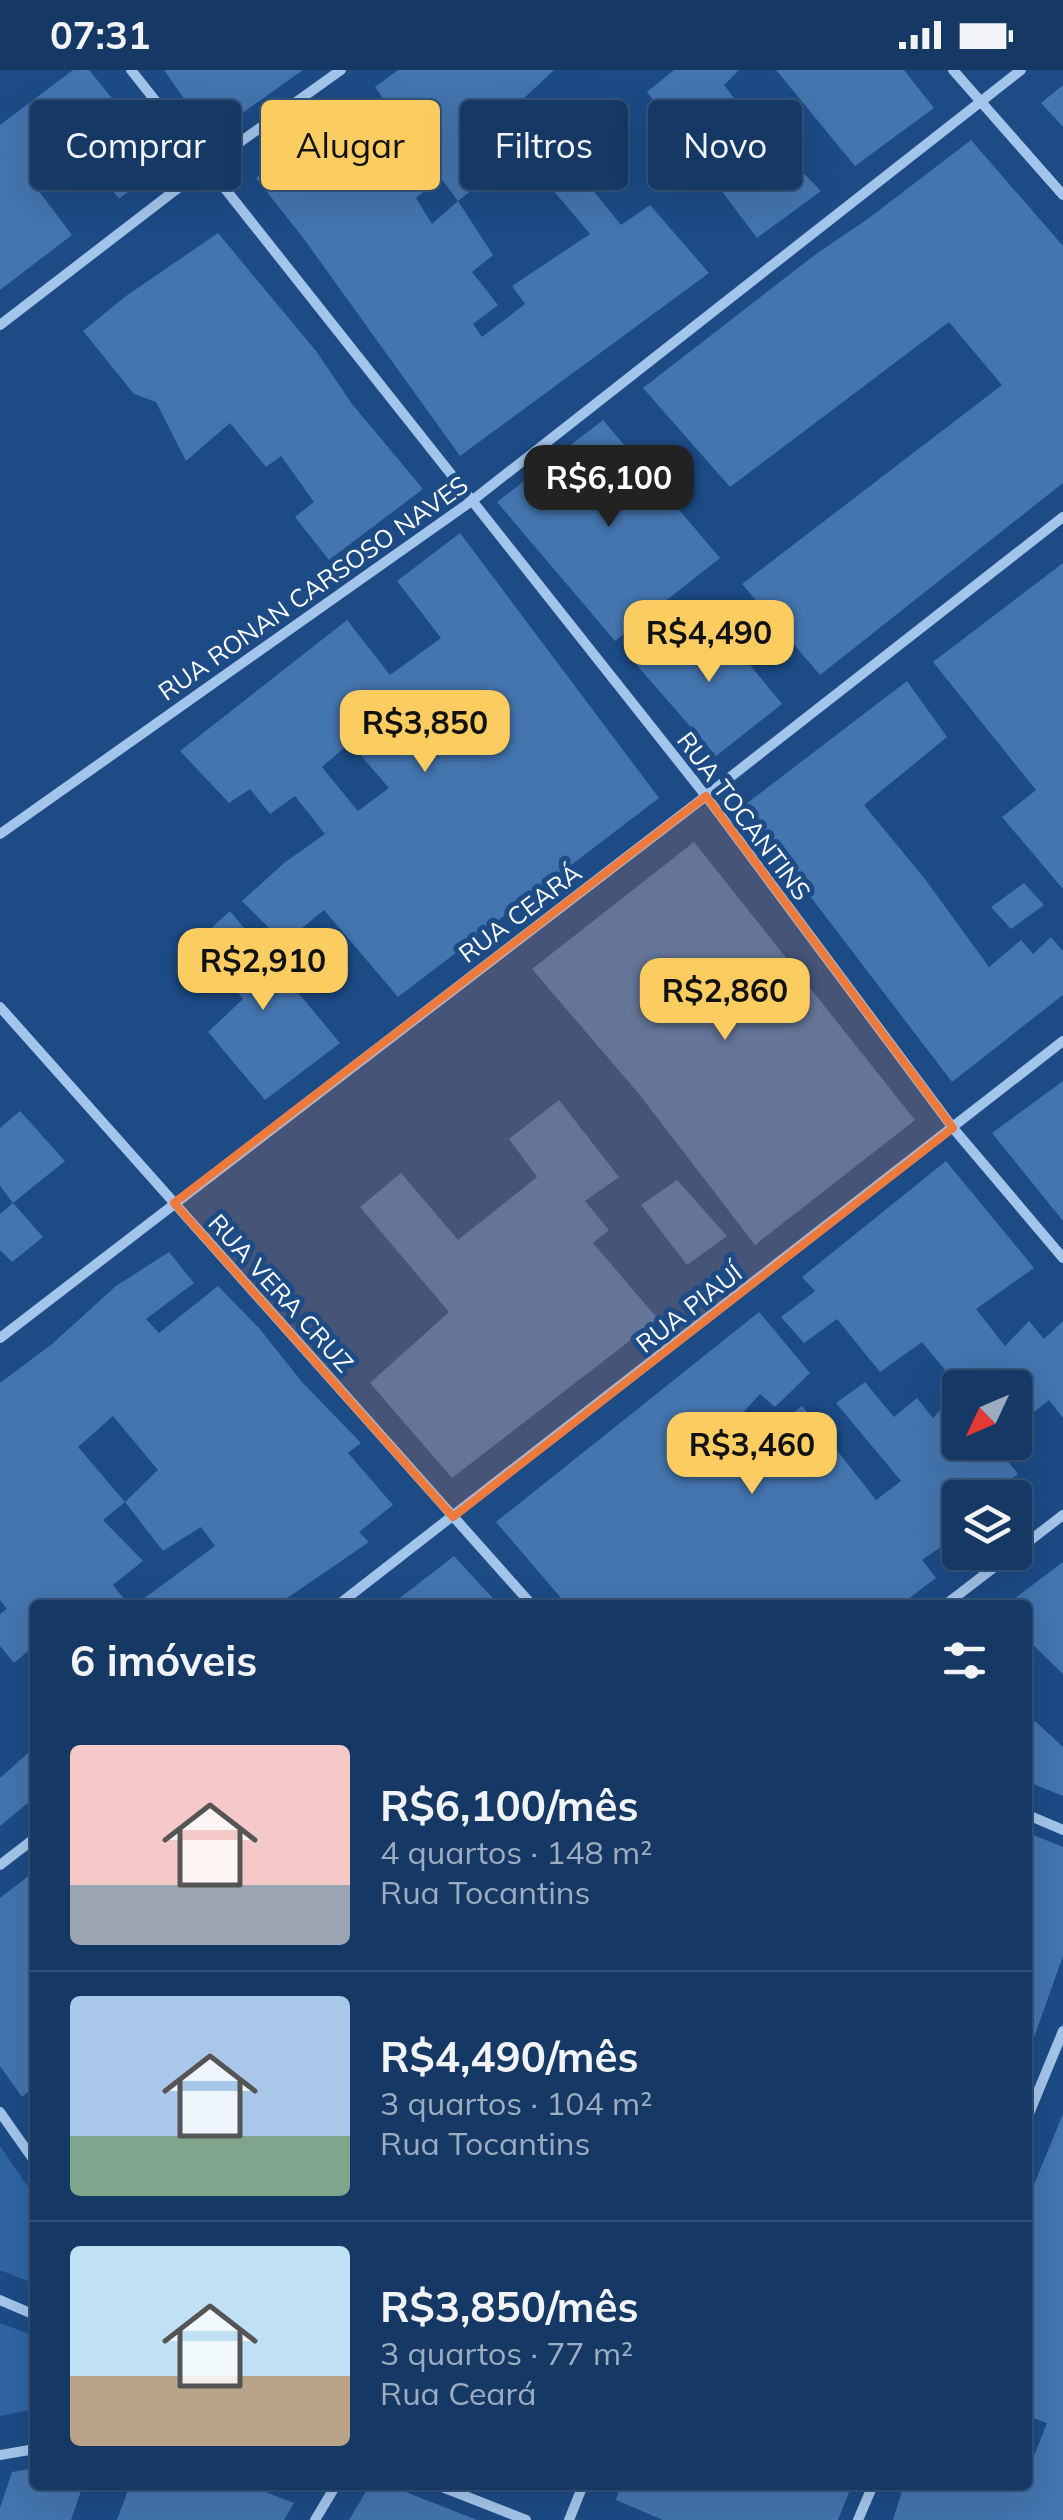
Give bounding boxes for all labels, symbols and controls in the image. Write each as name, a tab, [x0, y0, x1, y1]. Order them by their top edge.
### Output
text: 07:31	[50, 11, 151, 59]
chip: Comprar	[30, 100, 241, 190]
chip: Alugar	[261, 100, 440, 190]
chip: Filtros	[460, 100, 628, 190]
chip: Novo	[648, 100, 802, 190]
pin: R$6,100	[517, 445, 701, 530]
text: R$6,100	[546, 457, 672, 497]
street label: RUA RONAN CARSOSO NAVES	[152, 469, 473, 707]
pin: R$4,490	[617, 600, 801, 685]
text: R$4,490	[646, 612, 772, 652]
pin: R$3,850	[333, 690, 517, 775]
text: R$3,850	[362, 702, 488, 742]
street label: RUA TOCANTINS	[671, 725, 818, 906]
street label: RUA CEARÁ	[452, 856, 587, 969]
pin: R$2,910	[171, 928, 355, 1013]
text: R$2,910	[200, 940, 326, 980]
pin: R$2,860	[633, 958, 817, 1043]
text: R$2,860	[662, 970, 788, 1010]
street label: RUA VERA CRUZ	[202, 1207, 360, 1378]
street label: RUA PIAUÍ	[629, 1256, 749, 1359]
north arrow	[942, 1370, 1032, 1460]
map controls	[942, 1370, 1032, 1570]
pin: R$3,460	[660, 1412, 844, 1497]
text: R$3,460	[689, 1424, 815, 1464]
button: layers	[942, 1480, 1032, 1570]
icon: filters	[937, 1633, 992, 1688]
text: 6 imóveis	[70, 1634, 257, 1687]
text: R$6,100/mês	[380, 1779, 638, 1832]
icon: home	[150, 1785, 270, 1905]
text: 4 quartos · 148 m²	[380, 1832, 652, 1872]
text: Rua Tocantins	[380, 1872, 590, 1912]
text: R$4,490/mês	[380, 2030, 638, 2083]
icon: home	[150, 2036, 270, 2156]
text: 3 quartos · 104 m²	[380, 2083, 652, 2123]
text: Rua Tocantins	[380, 2123, 590, 2163]
text: R$3,850/mês	[380, 2280, 638, 2333]
icon: home	[150, 2286, 270, 2406]
text: 3 quartos · 77 m²	[380, 2333, 633, 2373]
text: Rua Ceará	[380, 2373, 536, 2413]

